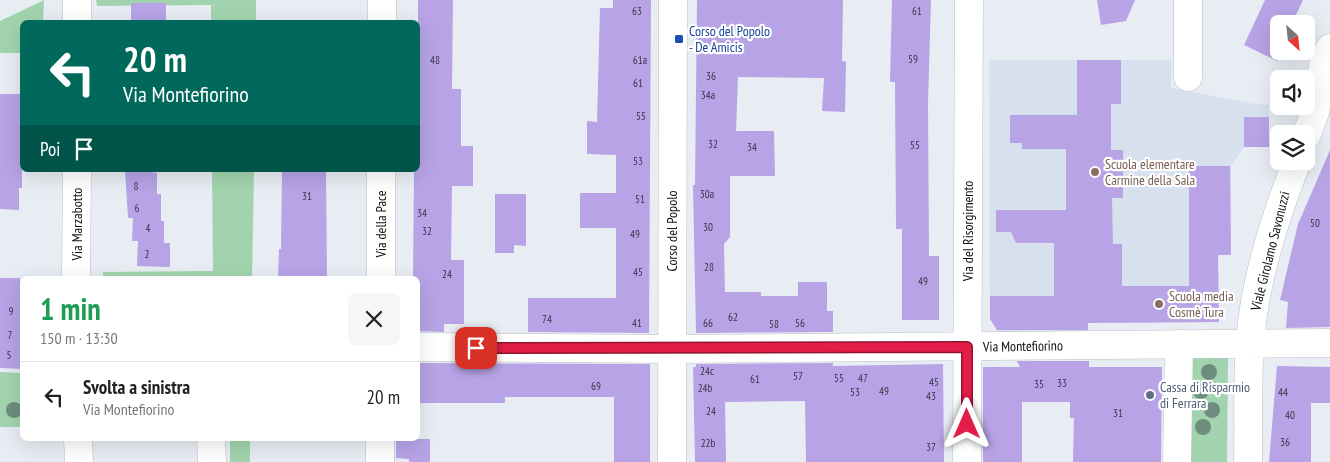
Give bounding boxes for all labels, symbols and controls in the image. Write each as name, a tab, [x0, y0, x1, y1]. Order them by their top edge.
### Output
house number: 63	[632, 4, 642, 18]
house number: 61	[912, 4, 922, 18]
north arrow	[1270, 15, 1315, 60]
map controls	[1270, 15, 1315, 170]
place label: Corso del Popolo - De Amicis	[689, 22, 770, 56]
marker: Corso del Popolo - De Amicis	[673, 33, 685, 45]
text: 20 m	[123, 36, 187, 82]
icon: left	[40, 40, 105, 105]
house number: 59	[908, 52, 918, 66]
house number: 48	[430, 53, 440, 67]
house number: 61a	[633, 53, 647, 67]
house number: 36	[706, 69, 716, 83]
button: sound	[1270, 70, 1315, 115]
house number: 61	[633, 76, 643, 90]
text: Via Montefiorino	[123, 80, 249, 108]
house number: 34a	[701, 88, 715, 102]
house number: 55	[636, 109, 646, 123]
button: layers	[1270, 125, 1315, 170]
icon: arrive	[70, 135, 98, 163]
text: Poi	[40, 137, 60, 161]
house number: 32	[708, 137, 718, 151]
house number: 55	[910, 138, 920, 152]
house number: 34	[747, 140, 757, 154]
house number: 53	[633, 154, 643, 168]
place label: Scuola elementare Carmine della Sala	[1105, 155, 1195, 189]
marker: Scuola elementare Carmine della Sala	[1089, 166, 1101, 178]
house number: 8	[134, 179, 139, 193]
street label: Via del Risorgimento	[959, 181, 977, 282]
house number: 30a	[700, 187, 714, 201]
street label: Via Marzabotto	[68, 188, 86, 261]
house number: 31	[302, 189, 312, 203]
street label: Viale Girolamo Savonuzzi	[1246, 189, 1294, 314]
street label: Via della Pace	[372, 190, 390, 259]
street label: Corso del Popolo	[663, 190, 681, 272]
house number: 51	[635, 192, 645, 206]
house number: 6	[135, 201, 140, 215]
house number: 34	[417, 206, 427, 220]
house number: 50	[1310, 216, 1320, 230]
house number: 30	[703, 220, 713, 234]
house number: 4	[146, 221, 151, 235]
house number: 32	[422, 224, 432, 238]
house number: 49	[630, 227, 640, 241]
house number: 2	[145, 247, 150, 261]
house number: 28	[704, 260, 714, 274]
house number: 45	[633, 265, 643, 279]
house number: 24	[442, 267, 452, 281]
house number: 49	[918, 274, 928, 288]
place label: Scuola media Cosmè Tura	[1169, 287, 1234, 321]
text: 1 min	[40, 289, 101, 328]
button: close	[348, 293, 400, 345]
marker: Scuola media Cosmè Tura	[1153, 298, 1165, 310]
house number: 9	[9, 304, 14, 318]
house number: 62	[728, 310, 738, 324]
house number: 74	[542, 312, 552, 326]
house number: 41	[632, 316, 642, 330]
house number: 66	[703, 316, 713, 330]
house number: 56	[795, 316, 805, 330]
house number: 58	[769, 317, 779, 331]
pin	[455, 327, 497, 369]
house number: 7	[8, 328, 13, 342]
text: 150 m · 13:30	[40, 328, 118, 348]
icon: arrive	[462, 334, 490, 362]
street label: Via Montefiorino	[982, 336, 1063, 356]
house number: 5	[7, 348, 12, 362]
house number: 24c	[700, 364, 714, 378]
house number: 57	[793, 369, 803, 383]
house number: 55	[834, 371, 844, 385]
house number: 47	[858, 371, 868, 385]
house number: 61	[750, 372, 760, 386]
text: Svolta a sinistra	[83, 375, 190, 399]
house number: 45	[929, 375, 939, 389]
house number: 33	[1057, 376, 1067, 390]
house number: 35	[1034, 377, 1044, 391]
place label: Cassa di Risparmio di Ferrara	[1160, 378, 1250, 412]
house number: 69	[591, 379, 601, 393]
house number: 24b	[698, 381, 713, 395]
icon: left	[40, 383, 68, 411]
house number: 49	[879, 384, 889, 398]
text: 20 m	[367, 385, 400, 409]
house number: 53	[850, 385, 860, 399]
house number: 44	[1278, 385, 1288, 399]
house number: 43	[926, 389, 936, 403]
marker: Cassa di Risparmio di Ferrara	[1144, 389, 1156, 401]
position arrow	[940, 397, 992, 449]
text: Via Montefiorino	[83, 399, 174, 419]
house number: 24	[706, 404, 716, 418]
house number: 31	[1113, 406, 1123, 420]
house number: 40	[1285, 408, 1295, 422]
house number: 36	[1280, 435, 1290, 449]
house number: 22b	[701, 436, 716, 450]
house number: 37	[926, 440, 936, 454]

